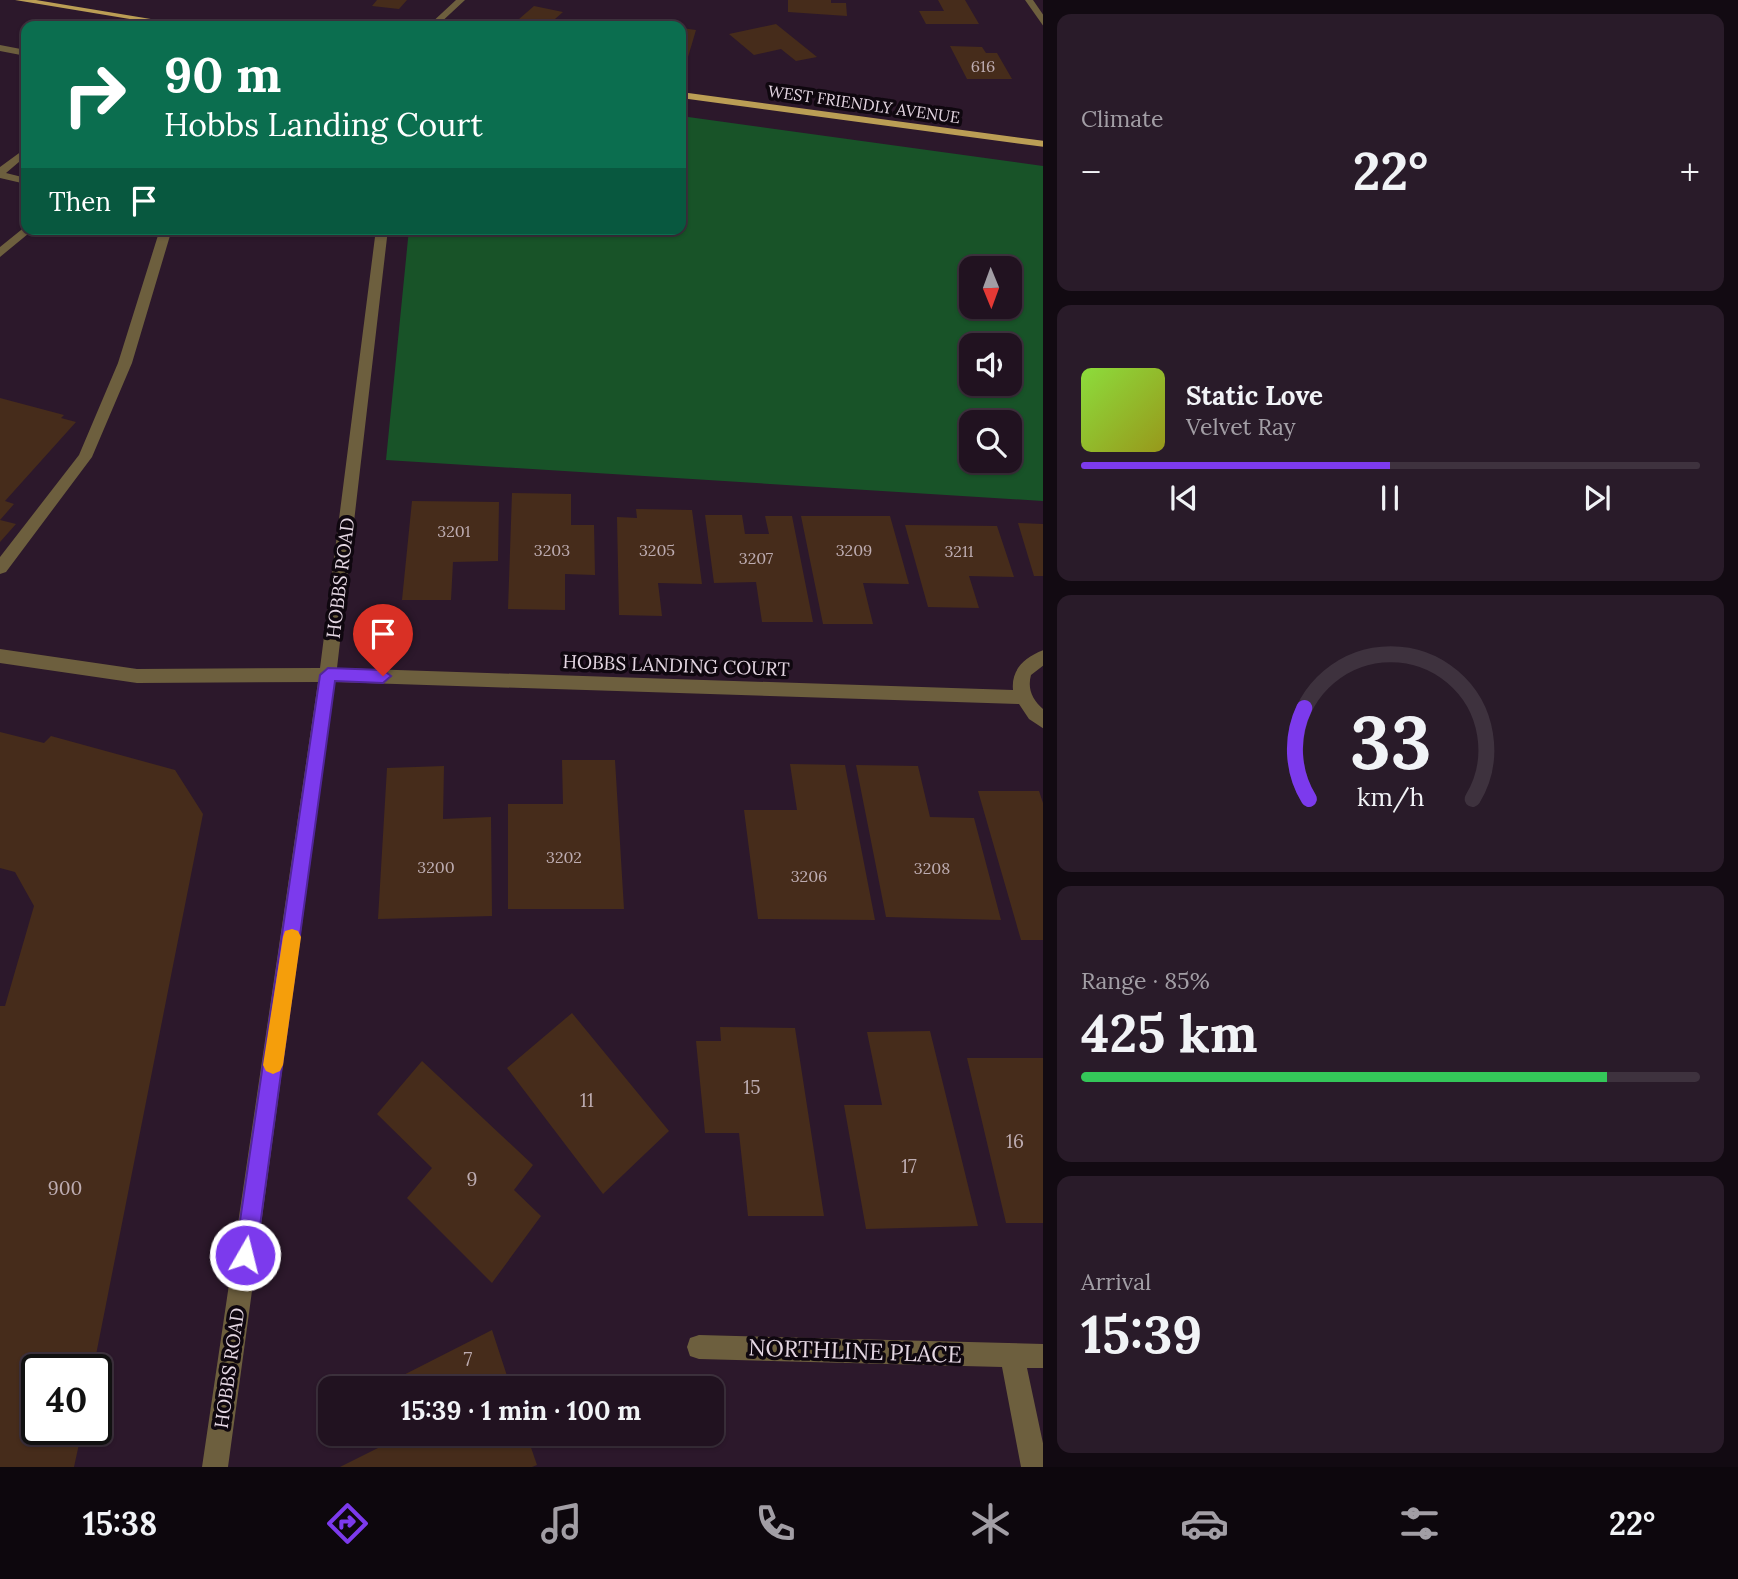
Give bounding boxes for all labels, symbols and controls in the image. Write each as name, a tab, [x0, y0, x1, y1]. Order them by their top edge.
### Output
text: 90 m	[164, 43, 281, 105]
icon: right	[49, 49, 140, 140]
house number: 616	[971, 56, 995, 76]
street label: WEST FRIENDLY AVENUE	[767, 81, 961, 127]
text: Hobbs Landing Court	[164, 104, 483, 145]
text: Climate	[1081, 104, 1163, 133]
text: 22°	[1353, 138, 1428, 204]
text: −	[1081, 148, 1101, 196]
text: +	[1680, 148, 1700, 196]
icon: arrive	[125, 182, 163, 220]
text: Then	[49, 185, 111, 218]
north arrow	[959, 256, 1022, 318]
map controls	[959, 256, 1022, 473]
button: sound	[959, 333, 1022, 396]
text: Static Love	[1186, 379, 1323, 412]
button: search	[959, 410, 1022, 473]
text: Velvet Ray	[1186, 412, 1296, 441]
icon: previous	[1165, 479, 1203, 517]
icon: pause	[1371, 479, 1409, 517]
icon: next	[1578, 479, 1616, 517]
street label: HOBBS ROAD	[321, 516, 359, 640]
house number: 3201	[437, 521, 471, 541]
house number: 3203	[534, 540, 570, 560]
house number: 3205	[639, 540, 675, 560]
house number: 3209	[836, 540, 872, 560]
house number: 3211	[944, 541, 974, 561]
house number: 3207	[739, 548, 774, 568]
pin	[353, 604, 413, 676]
icon: arrive	[364, 615, 402, 653]
street label: HOBBS LANDING COURT	[562, 649, 790, 681]
text: 33	[1350, 697, 1431, 790]
text: km/h	[1357, 781, 1424, 813]
house number: 3202	[546, 847, 582, 867]
house number: 3200	[417, 857, 455, 877]
house number: 3208	[914, 858, 950, 878]
house number: 3206	[791, 866, 827, 886]
text: Range · 85%	[1081, 966, 1210, 995]
text: 425 km	[1081, 1000, 1258, 1066]
house number: 15	[743, 1075, 761, 1099]
house number: 11	[580, 1088, 594, 1112]
house number: 16	[1006, 1129, 1024, 1153]
house number: 17	[901, 1154, 917, 1178]
house number: 9	[467, 1167, 477, 1191]
house number: 900	[48, 1176, 82, 1200]
position arrow	[208, 1218, 282, 1292]
text: Arrival	[1081, 1267, 1151, 1296]
text: 15:39	[1081, 1301, 1202, 1367]
street label: HOBBS ROAD	[209, 1306, 249, 1430]
street label: NORTHLINE PLACE	[748, 1332, 962, 1369]
house number: 7	[464, 1347, 473, 1371]
speed limit sign: 40	[21, 1354, 112, 1445]
text: 15:39 · 1 min · 100 m	[401, 1394, 641, 1427]
icon: directions	[323, 1499, 372, 1548]
icon: music	[537, 1499, 586, 1548]
icon: phone	[751, 1499, 800, 1548]
icon: climate	[966, 1499, 1015, 1548]
icon: car	[1180, 1499, 1229, 1548]
icon: filters	[1395, 1499, 1444, 1548]
text: 15:38	[83, 1503, 157, 1544]
text: 22°	[1609, 1503, 1655, 1544]

